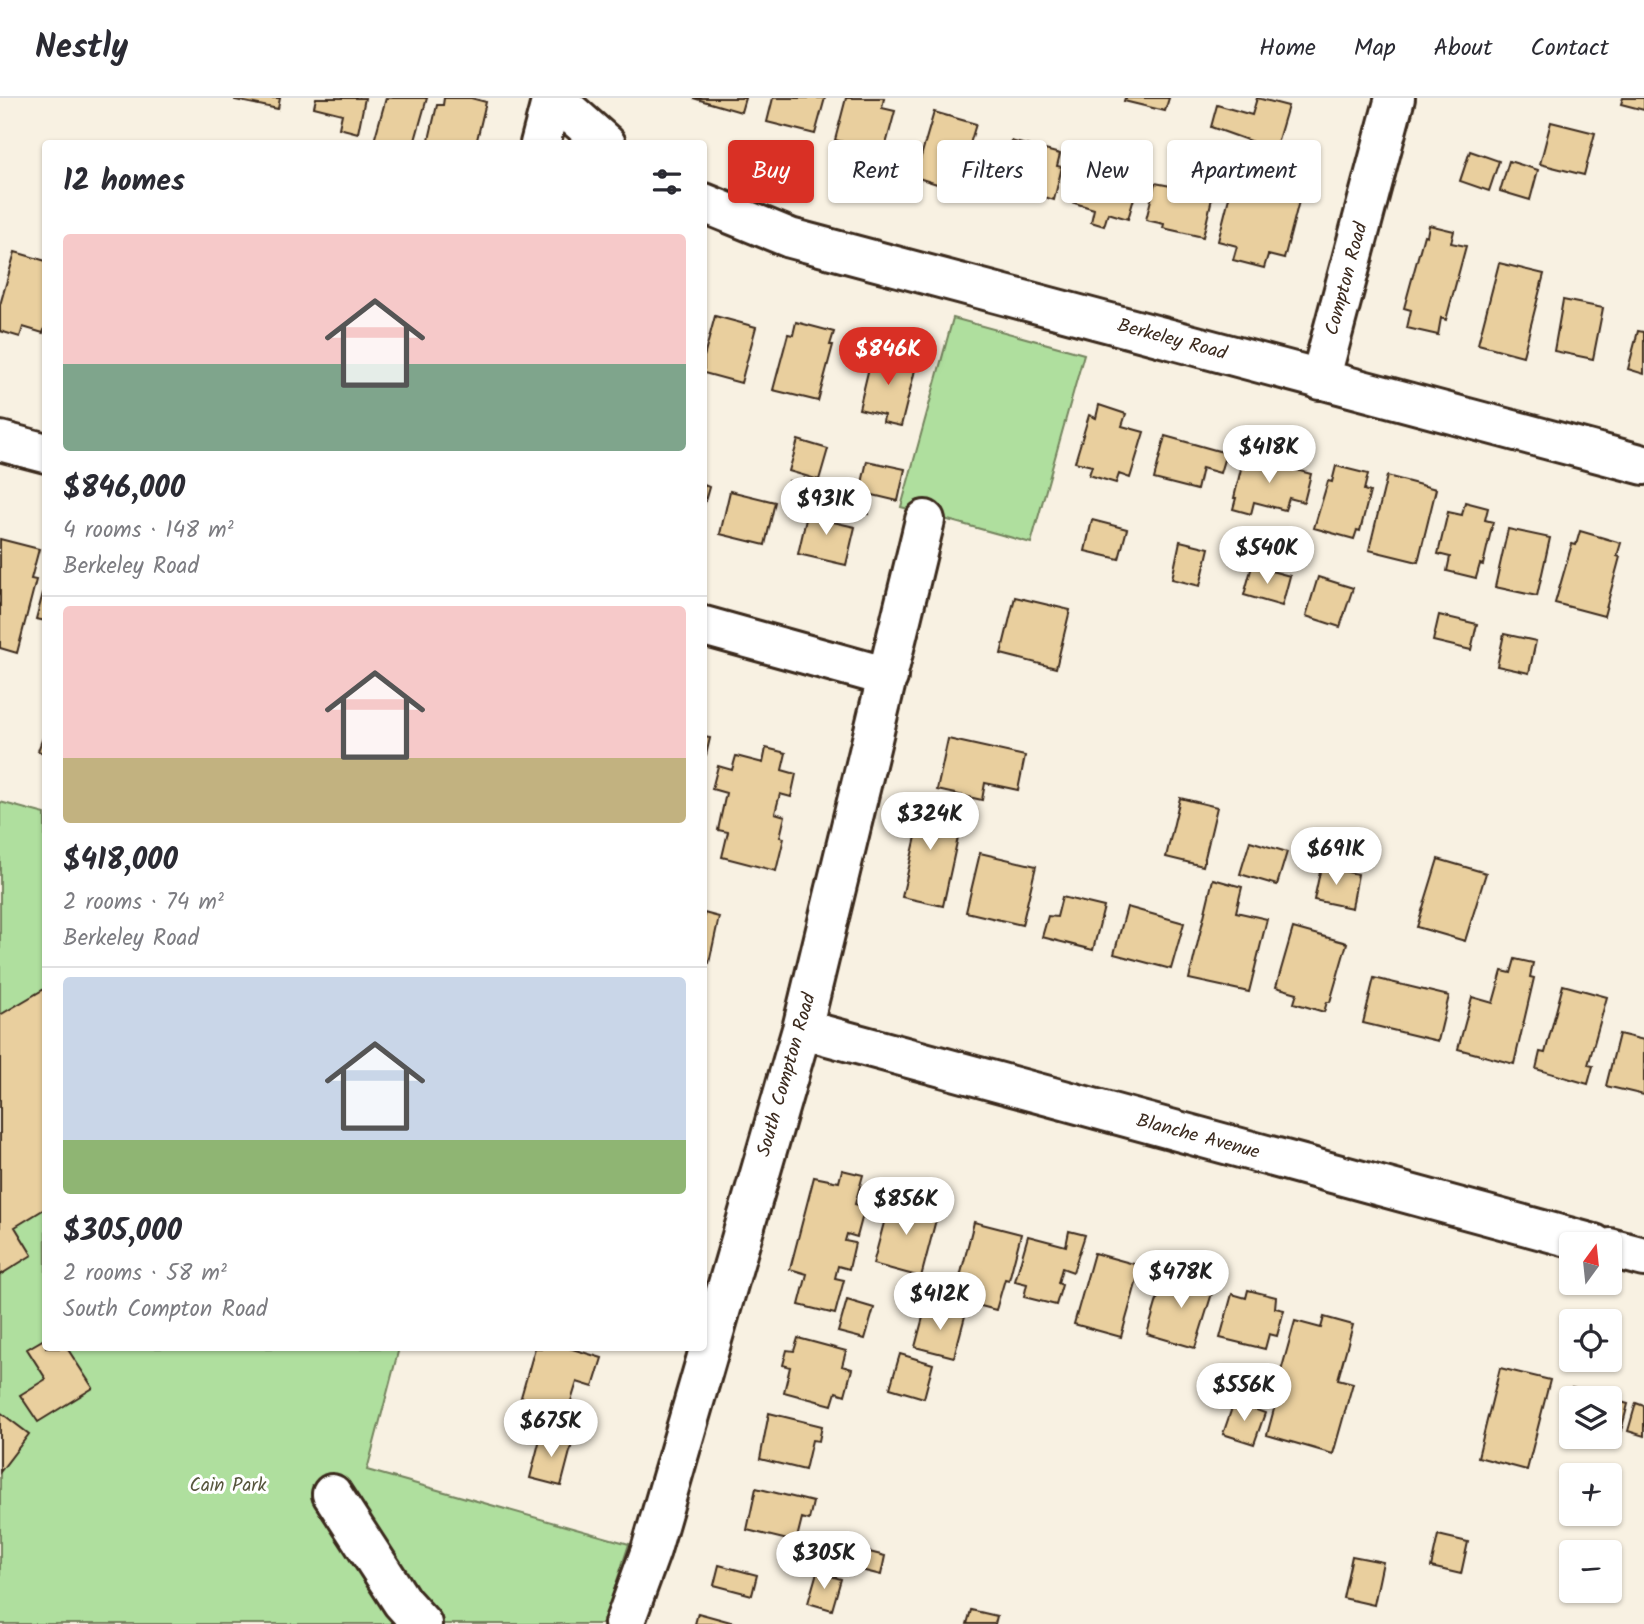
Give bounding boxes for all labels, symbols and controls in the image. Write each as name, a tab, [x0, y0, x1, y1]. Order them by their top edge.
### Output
text: Nestly	[35, 22, 128, 75]
text: Home	[1259, 29, 1316, 68]
text: Map	[1354, 29, 1396, 68]
text: About	[1434, 29, 1492, 68]
text: Contact	[1530, 29, 1609, 68]
chip: Buy	[728, 140, 814, 203]
chip: Rent	[828, 140, 923, 203]
chip: Filters	[937, 140, 1047, 203]
chip: New	[1061, 140, 1153, 203]
chip: Apartment	[1167, 140, 1321, 203]
text: 12 homes	[63, 158, 185, 206]
icon: filters	[648, 163, 686, 201]
street label: Compton Road	[1317, 219, 1377, 339]
icon: home	[312, 280, 438, 406]
street label: Berkeley Road	[1114, 311, 1231, 369]
pin: $846K	[839, 328, 937, 387]
text: $846K	[855, 332, 921, 368]
pin: $418K	[1220, 426, 1318, 485]
text: $418K	[1239, 430, 1299, 466]
text: $846,000	[63, 465, 185, 513]
pin: $931K	[777, 478, 875, 537]
text: $931K	[797, 482, 855, 518]
text: 4 rooms · 148 m²	[63, 513, 234, 549]
pin: $540K	[1218, 526, 1316, 586]
text: $540K	[1235, 531, 1299, 567]
text: Berkeley Road	[63, 549, 199, 585]
icon: home	[312, 652, 438, 778]
pin: $324K	[881, 792, 979, 852]
text: $324K	[897, 797, 963, 833]
pin: $691K	[1287, 828, 1385, 887]
text: $691K	[1307, 832, 1365, 868]
text: $418,000	[63, 837, 178, 885]
text: 2 rooms · 74 m²	[63, 885, 224, 921]
text: Berkeley Road	[63, 921, 199, 957]
street label: South Compton Road	[749, 989, 825, 1160]
icon: home	[312, 1023, 438, 1149]
street label: Blanche Avenue	[1133, 1106, 1263, 1168]
pin: $856K	[857, 1178, 955, 1237]
text: $856K	[873, 1182, 939, 1218]
text: $305,000	[63, 1208, 182, 1256]
north arrow	[1559, 1232, 1622, 1295]
map controls	[1559, 1232, 1622, 1603]
pin: $478K	[1132, 1250, 1230, 1310]
text: $478K	[1149, 1255, 1213, 1291]
text: 2 rooms · 58 m²	[63, 1256, 227, 1292]
pin: $412K	[891, 1272, 989, 1332]
text: $412K	[910, 1277, 970, 1313]
text: South Compton Road	[63, 1292, 268, 1328]
button: locate	[1559, 1309, 1622, 1372]
pin: $556K	[1195, 1364, 1293, 1423]
text: $556K	[1212, 1368, 1276, 1404]
button: layers	[1559, 1386, 1622, 1449]
pin: $675K	[502, 1400, 600, 1459]
text: $675K	[520, 1404, 582, 1440]
button: +	[1559, 1463, 1622, 1526]
park label: Cain Park	[190, 1471, 267, 1501]
pin: $305K	[775, 1532, 873, 1591]
text: $305K	[792, 1536, 856, 1572]
button: −	[1559, 1540, 1622, 1603]

